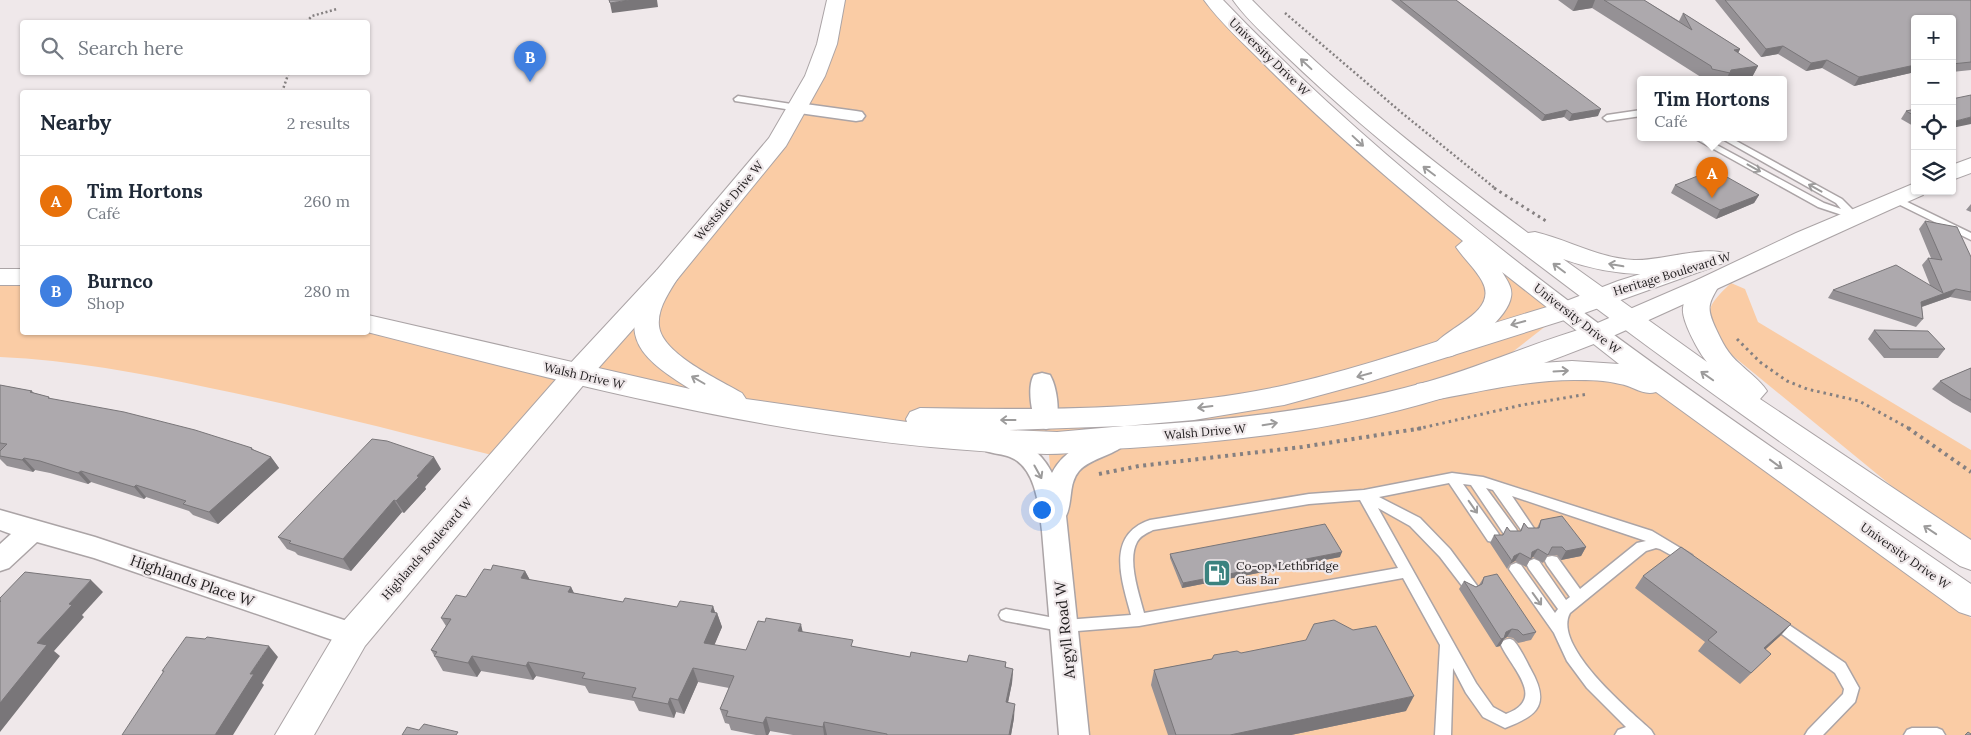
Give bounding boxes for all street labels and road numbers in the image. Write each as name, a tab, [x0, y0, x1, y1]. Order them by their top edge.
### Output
street label: University Drive W	[1226, 15, 1313, 100]
street label: Westside Drive W	[691, 157, 767, 243]
street label: Heritage Boulevard W	[1611, 248, 1734, 299]
street label: University Drive W	[1531, 280, 1624, 358]
street label: Walsh Drive W	[543, 359, 627, 392]
street label: Walsh Drive W	[1163, 420, 1247, 443]
street label: Highlands Boulevard W	[378, 494, 476, 603]
street label: University Drive W	[1858, 519, 1954, 593]
street label: Highlands Place W	[128, 550, 258, 611]
street label: Argyll Road W	[1050, 579, 1079, 681]

